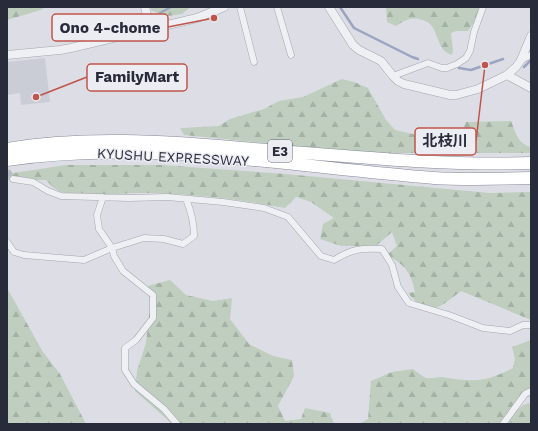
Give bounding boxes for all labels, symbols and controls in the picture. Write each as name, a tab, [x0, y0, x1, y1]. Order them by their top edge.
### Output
callout: Ono 4-chome	[52, 14, 168, 41]
text: Ono 4-chome	[60, 19, 161, 37]
callout: FamilyMart	[87, 64, 187, 91]
text: FamilyMart	[95, 68, 179, 86]
callout: 北枝川	[415, 128, 476, 155]
text: 北枝川	[422, 132, 468, 150]
road number: E3	[268, 140, 292, 162]
street label: KYUSHU EXPRESSWAY	[97, 145, 249, 169]

